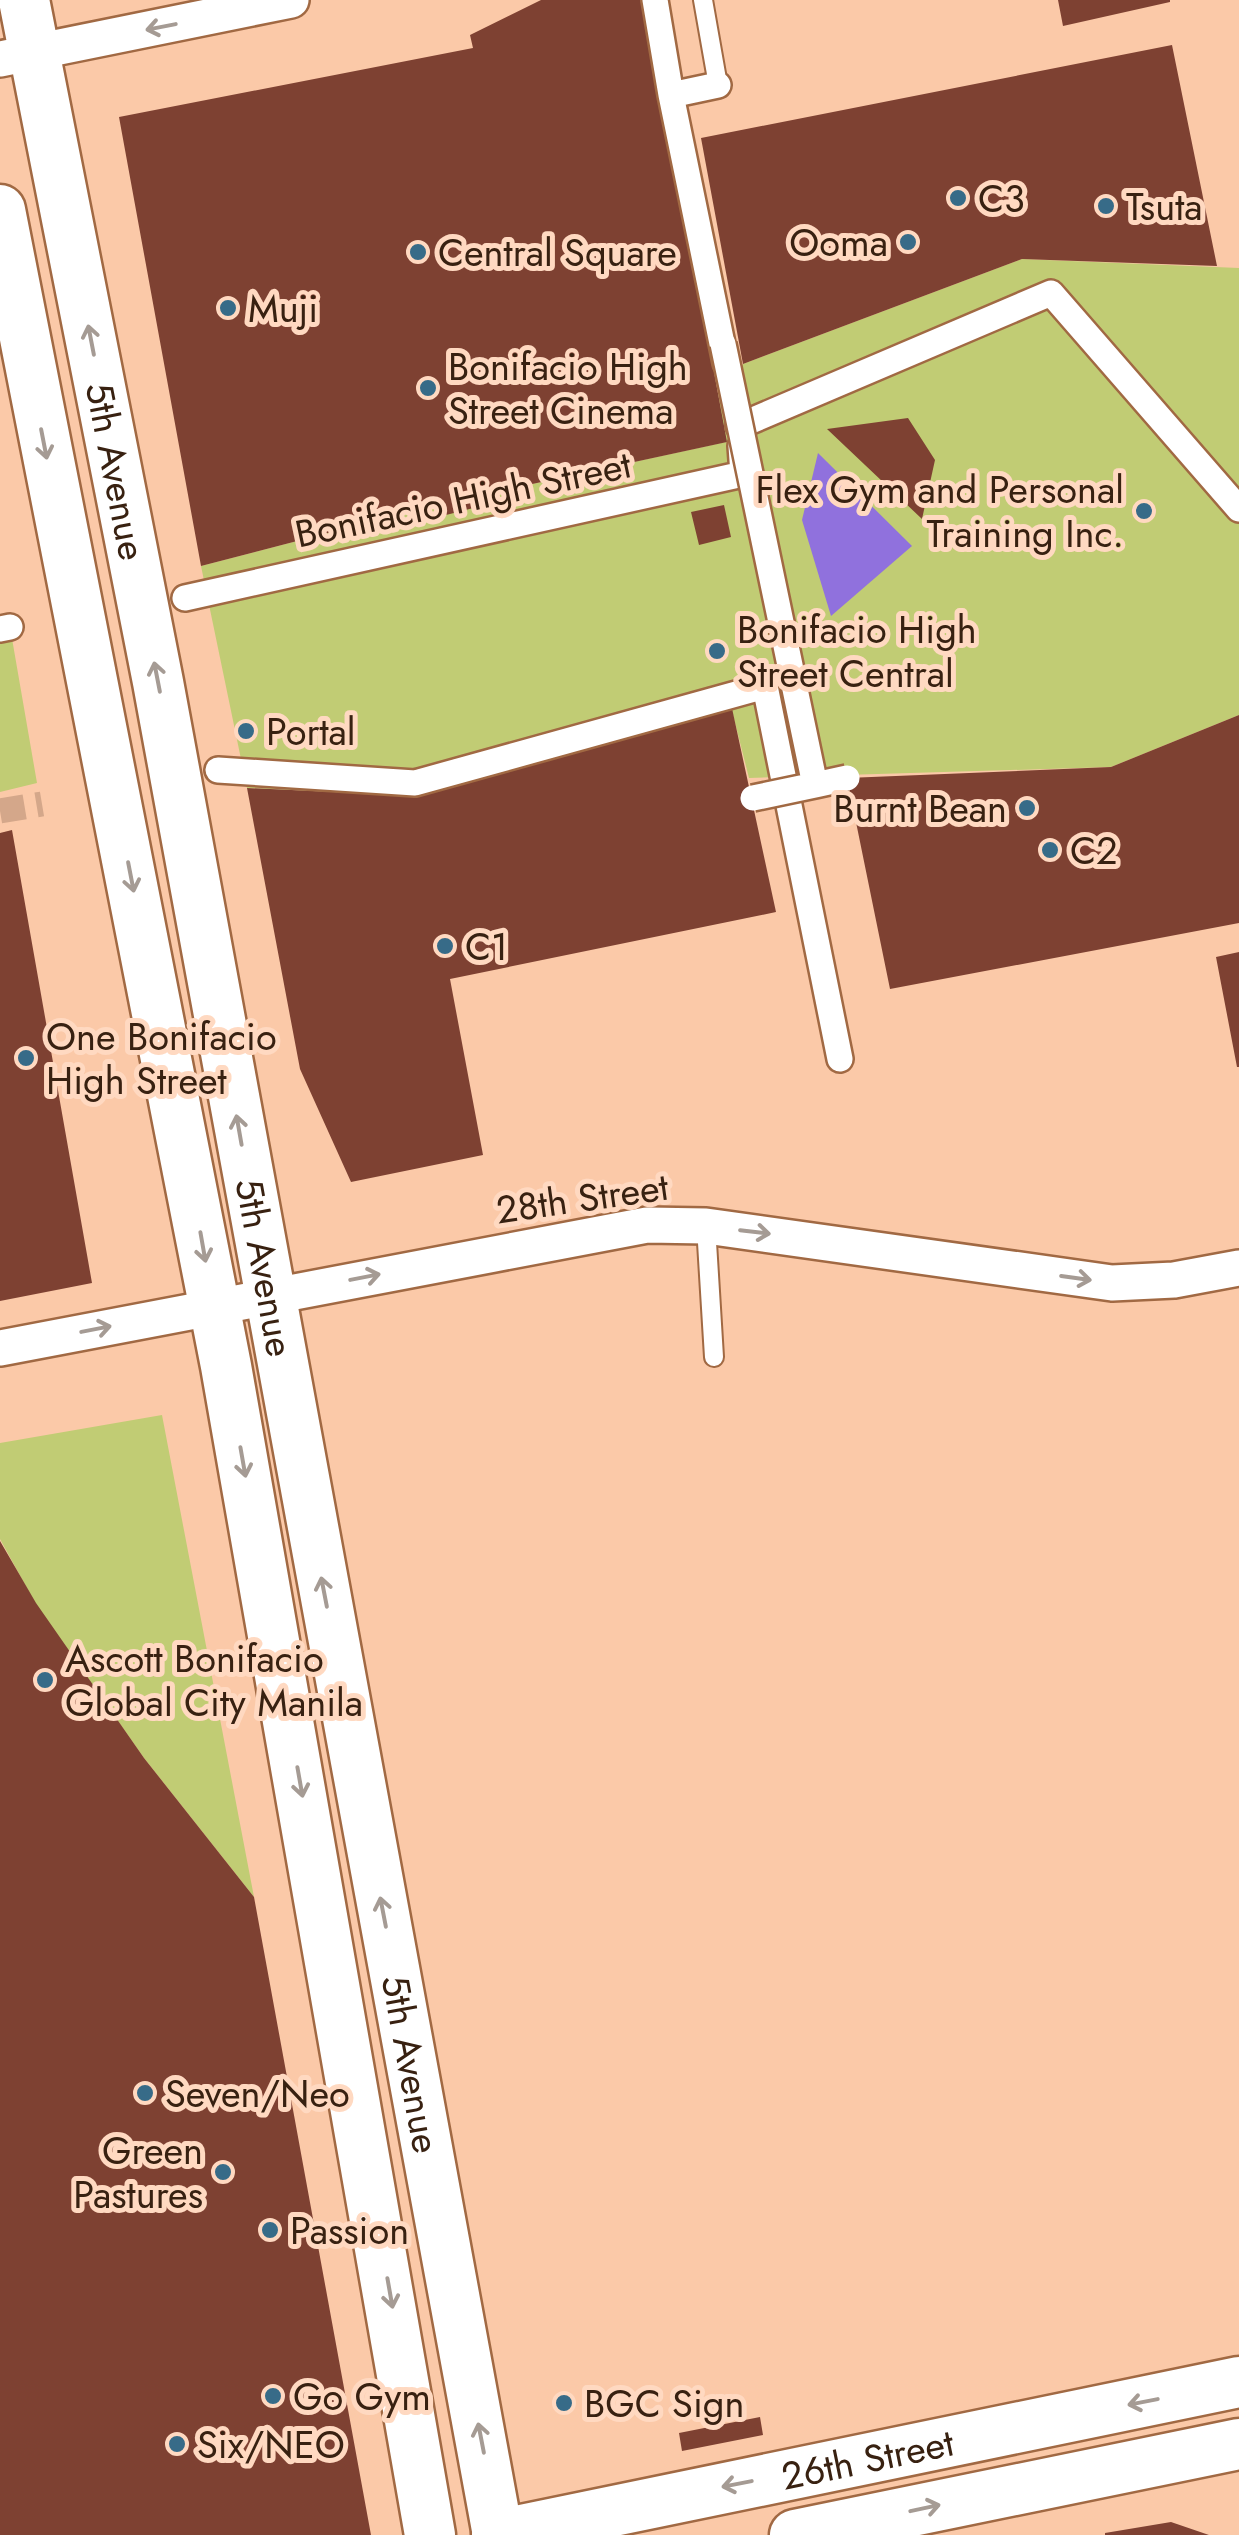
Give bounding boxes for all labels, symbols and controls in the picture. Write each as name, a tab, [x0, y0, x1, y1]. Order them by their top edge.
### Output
one-way arrow	[146, 19, 178, 38]
place label: C3	[978, 171, 1025, 226]
place label: Tsuta	[1126, 179, 1203, 234]
marker: C3	[947, 187, 969, 209]
marker: Tsuta	[1095, 195, 1117, 217]
place label: Ooma	[789, 215, 888, 270]
place label: Central Square	[438, 225, 677, 280]
marker: Ooma	[897, 231, 919, 253]
marker: Central Square	[407, 241, 429, 263]
place label: Muji	[248, 281, 318, 336]
marker: Muji	[217, 297, 239, 319]
one-way arrow	[81, 325, 100, 357]
place label: Bonifacio High Street Cinema	[448, 339, 688, 438]
street label: 5th Avenue	[72, 377, 161, 565]
marker: Bonifacio High Street Cinema	[417, 377, 439, 399]
one-way arrow	[35, 427, 54, 460]
street label: Bonifacio High Street	[290, 437, 636, 561]
place label: Flex Gym and Personal Training Inc.	[756, 462, 1124, 561]
marker: Flex Gym and Personal Training Inc.	[1133, 500, 1155, 522]
place label: Bonifacio High Street Central	[737, 602, 977, 701]
marker: Bonifacio High Street Central	[706, 640, 728, 662]
one-way arrow	[147, 662, 166, 694]
place label: Portal	[266, 704, 356, 759]
marker: Portal	[235, 720, 257, 742]
place label: Burnt Bean	[833, 781, 1007, 836]
marker: Burnt Bean	[1016, 797, 1038, 819]
place label: C2	[1070, 823, 1118, 878]
marker: C2	[1039, 839, 1061, 861]
one-way arrow	[123, 860, 142, 892]
place label: C1	[465, 919, 508, 974]
marker: C1	[434, 935, 456, 957]
place label: One Bonifacio High Street	[46, 1009, 277, 1108]
marker: One Bonifacio High Street	[15, 1047, 37, 1069]
one-way arrow	[229, 1115, 248, 1147]
street label: 28th Street	[492, 1159, 672, 1237]
street label: 5th Avenue	[222, 1174, 309, 1361]
one-way arrow	[738, 1223, 770, 1242]
one-way arrow	[194, 1230, 213, 1262]
one-way arrow	[348, 1267, 381, 1286]
one-way arrow	[1060, 1269, 1092, 1287]
one-way arrow	[79, 1319, 112, 1338]
one-way arrow	[234, 1446, 253, 1478]
one-way arrow	[313, 1577, 332, 1609]
place label: Ascott Bonifacio Global City Manila	[65, 1631, 363, 1730]
marker: Ascott Bonifacio Global City Manila	[34, 1669, 56, 1691]
one-way arrow	[291, 1766, 310, 1798]
one-way arrow	[373, 1896, 392, 1929]
street label: 5th Avenue	[368, 1970, 455, 2158]
place label: Seven/Neo	[165, 2066, 350, 2121]
marker: Seven/Neo	[134, 2082, 156, 2104]
place label: Green Pastures	[73, 2123, 203, 2222]
marker: Green Pastures	[212, 2161, 234, 2183]
place label: Passion	[290, 2203, 409, 2258]
marker: Passion	[259, 2219, 281, 2241]
one-way arrow	[381, 2277, 400, 2309]
place label: Go Gym	[293, 2369, 431, 2424]
place label: BGC Sign	[584, 2376, 744, 2431]
marker: Go Gym	[262, 2385, 284, 2407]
marker: BGC Sign	[553, 2392, 575, 2414]
one-way arrow	[1128, 2393, 1160, 2412]
street label: 26th Street	[776, 2414, 958, 2503]
place label: Six/NEO	[197, 2417, 345, 2472]
one-way arrow	[471, 2422, 490, 2455]
marker: Six/NEO	[166, 2433, 188, 2455]
one-way arrow	[721, 2475, 753, 2494]
one-way arrow	[908, 2498, 940, 2517]

